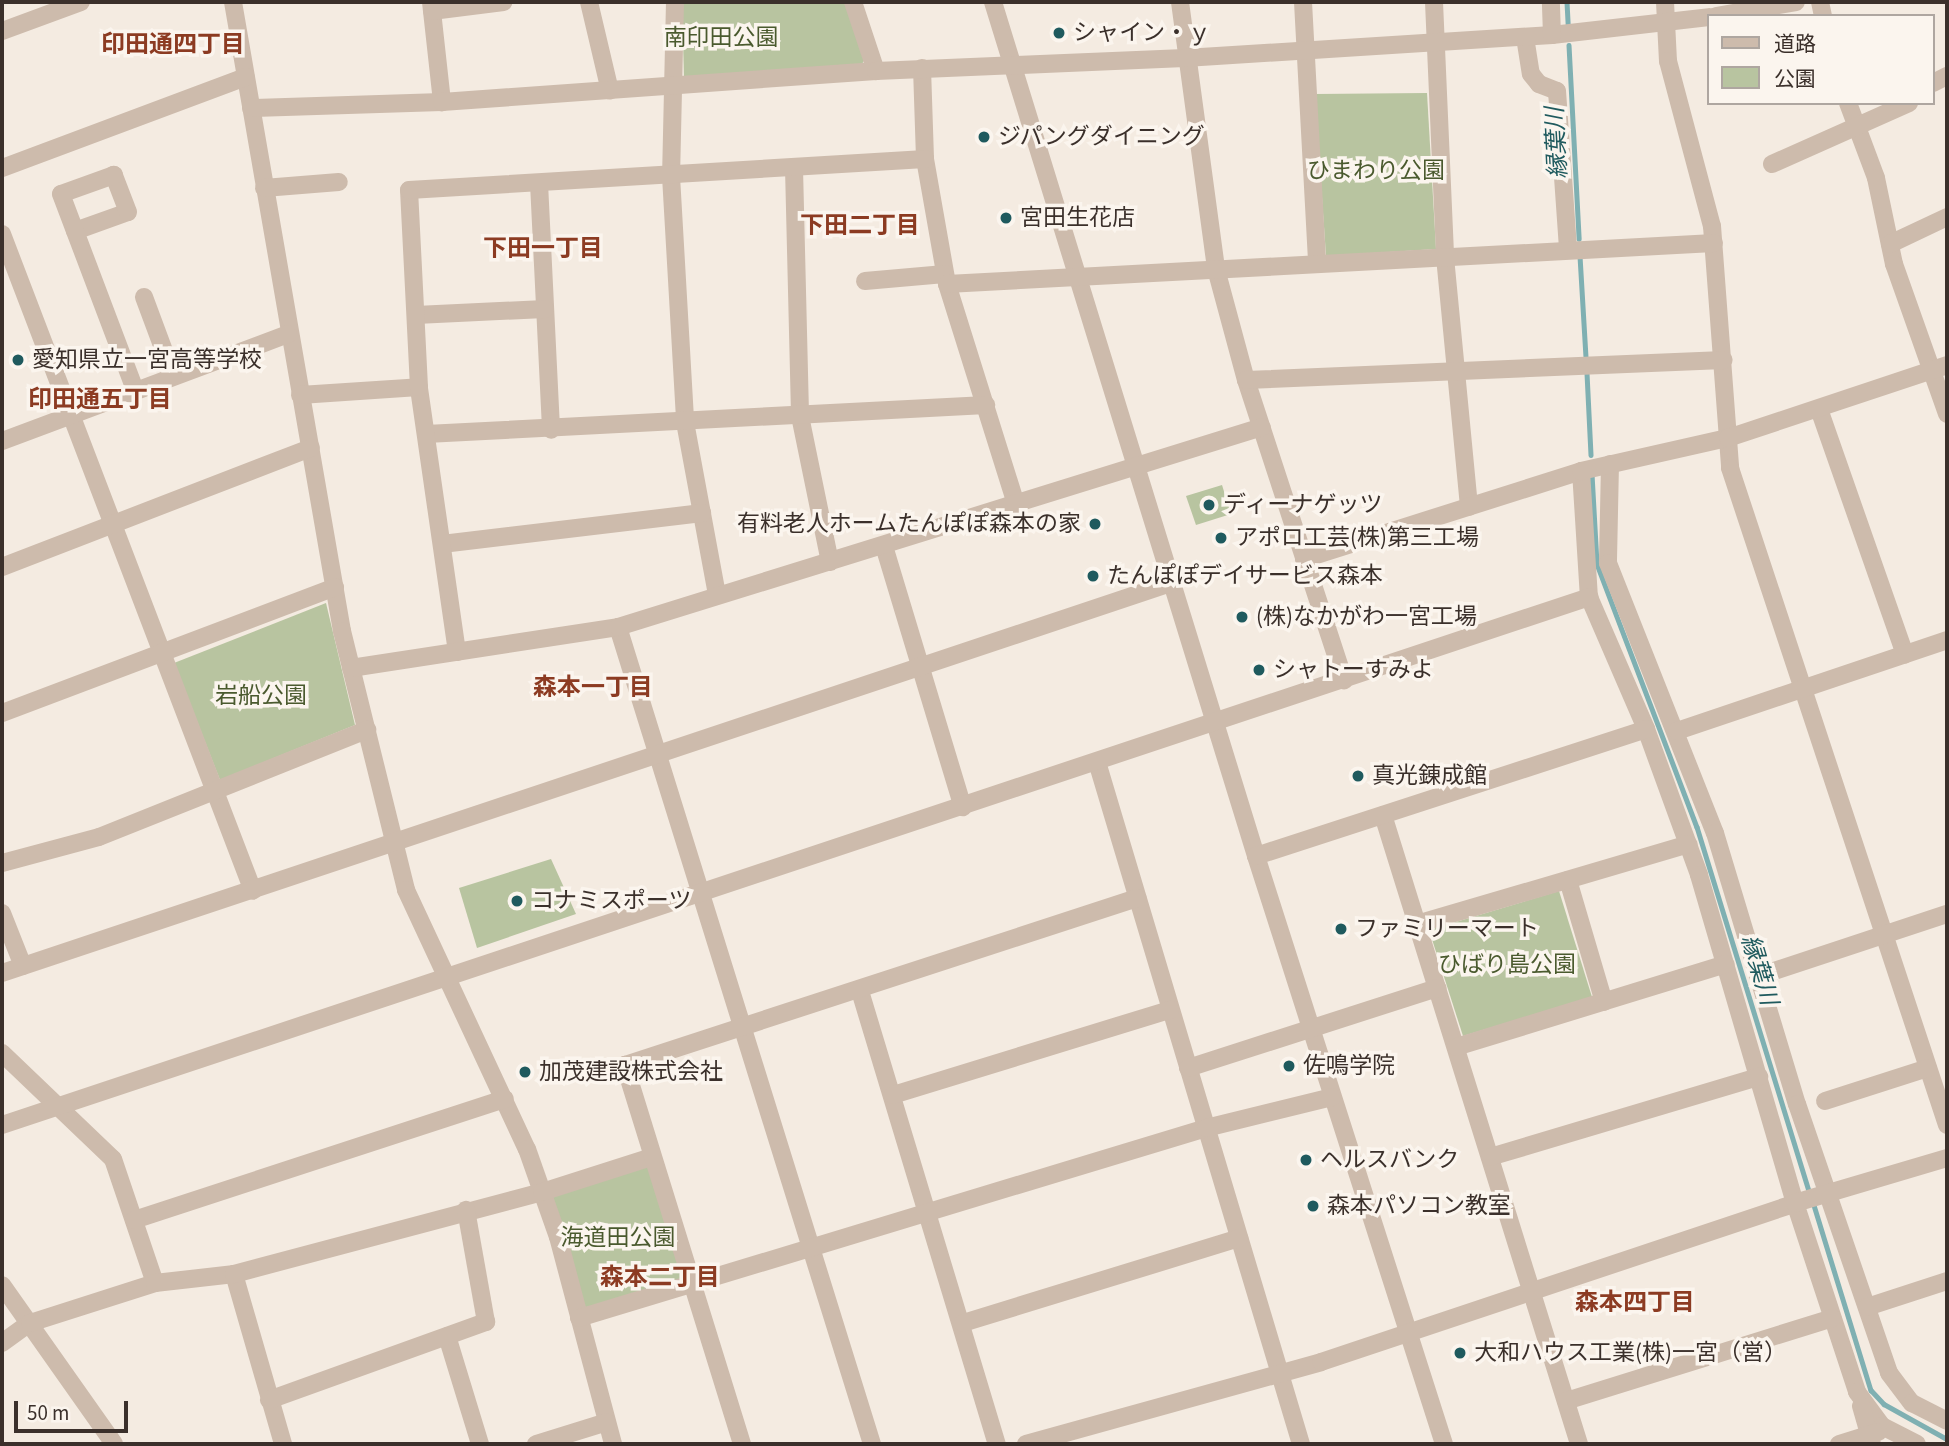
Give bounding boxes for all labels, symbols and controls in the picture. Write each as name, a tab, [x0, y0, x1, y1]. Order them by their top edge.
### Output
legend	[1708, 14, 1935, 105]
place label: シャイン・ｙ	[1073, 19, 1211, 47]
park label: 南印田公園	[664, 24, 778, 52]
marker: シャイン・ｙ	[1051, 25, 1067, 41]
text: 道路	[1774, 29, 1816, 59]
district label: 印田通四丁目	[101, 31, 245, 59]
text: 公園	[1774, 64, 1816, 94]
water label: 縁葉川	[1541, 106, 1573, 180]
place label: ジパングダイニング	[998, 123, 1205, 151]
marker: ジパングダイニング	[976, 129, 992, 145]
park label: ひまわり公園	[1307, 157, 1445, 185]
place label: 宮田生花店	[1020, 204, 1135, 232]
marker: 宮田生花店	[998, 210, 1014, 226]
district label: 下田二丁目	[800, 212, 920, 240]
district label: 下田一丁目	[483, 235, 603, 263]
place label: 愛知県立一宮高等学校	[32, 346, 262, 374]
marker: 愛知県立一宮高等学校	[10, 352, 26, 368]
district label: 印田通五丁目	[28, 386, 172, 414]
place label: ディーナゲッツ	[1223, 491, 1384, 519]
marker: ディーナゲッツ	[1201, 497, 1217, 513]
place label: 有料老人ホームたんぽぽ森本の家	[736, 510, 1081, 538]
marker: 有料老人ホームたんぽぽ森本の家	[1087, 516, 1103, 532]
place label: アポロ工芸(株)第三工場	[1235, 524, 1479, 552]
marker: アポロ工芸(株)第三工場	[1213, 530, 1229, 546]
place label: たんぽぽデイサービス森本	[1107, 562, 1383, 590]
marker: たんぽぽデイサービス森本	[1085, 568, 1101, 584]
place label: (株)なかがわ一宮工場	[1256, 603, 1477, 631]
marker: (株)なかがわ一宮工場	[1234, 609, 1250, 625]
place label: シャトーすみよ	[1273, 656, 1434, 684]
marker: シャトーすみよ	[1251, 662, 1267, 678]
district label: 森本一丁目	[533, 674, 653, 702]
park label: 岩船公園	[215, 682, 307, 710]
place label: 真光錬成館	[1372, 762, 1487, 790]
marker: 真光錬成館	[1350, 768, 1366, 784]
place label: コナミスポーツ	[531, 887, 692, 915]
marker: コナミスポーツ	[509, 893, 525, 909]
place label: ファミリーマート	[1355, 915, 1539, 943]
marker: ファミリーマート	[1333, 921, 1349, 937]
water label: 縁葉川	[1735, 931, 1783, 1009]
park label: ひばり島公園	[1438, 951, 1576, 979]
place label: 佐鳴学院	[1303, 1052, 1395, 1080]
place label: 加茂建設株式会社	[539, 1058, 723, 1086]
marker: 佐鳴学院	[1281, 1058, 1297, 1074]
marker: 加茂建設株式会社	[517, 1064, 533, 1080]
place label: ヘルスバンク	[1320, 1146, 1458, 1174]
marker: ヘルスバンク	[1298, 1152, 1314, 1168]
place label: 森本パソコン教室	[1327, 1192, 1511, 1220]
marker: 森本パソコン教室	[1305, 1198, 1321, 1214]
park label: 海道田公園	[561, 1224, 675, 1252]
district label: 森本二丁目	[600, 1264, 720, 1292]
district label: 森本四丁目	[1575, 1289, 1695, 1317]
place label: 大和ハウス工業(株)一宮（営）	[1474, 1339, 1787, 1367]
marker: 大和ハウス工業(株)一宮（営）	[1452, 1345, 1468, 1361]
scale bar	[18, 1386, 131, 1430]
text: 50 m	[27, 1398, 69, 1428]

